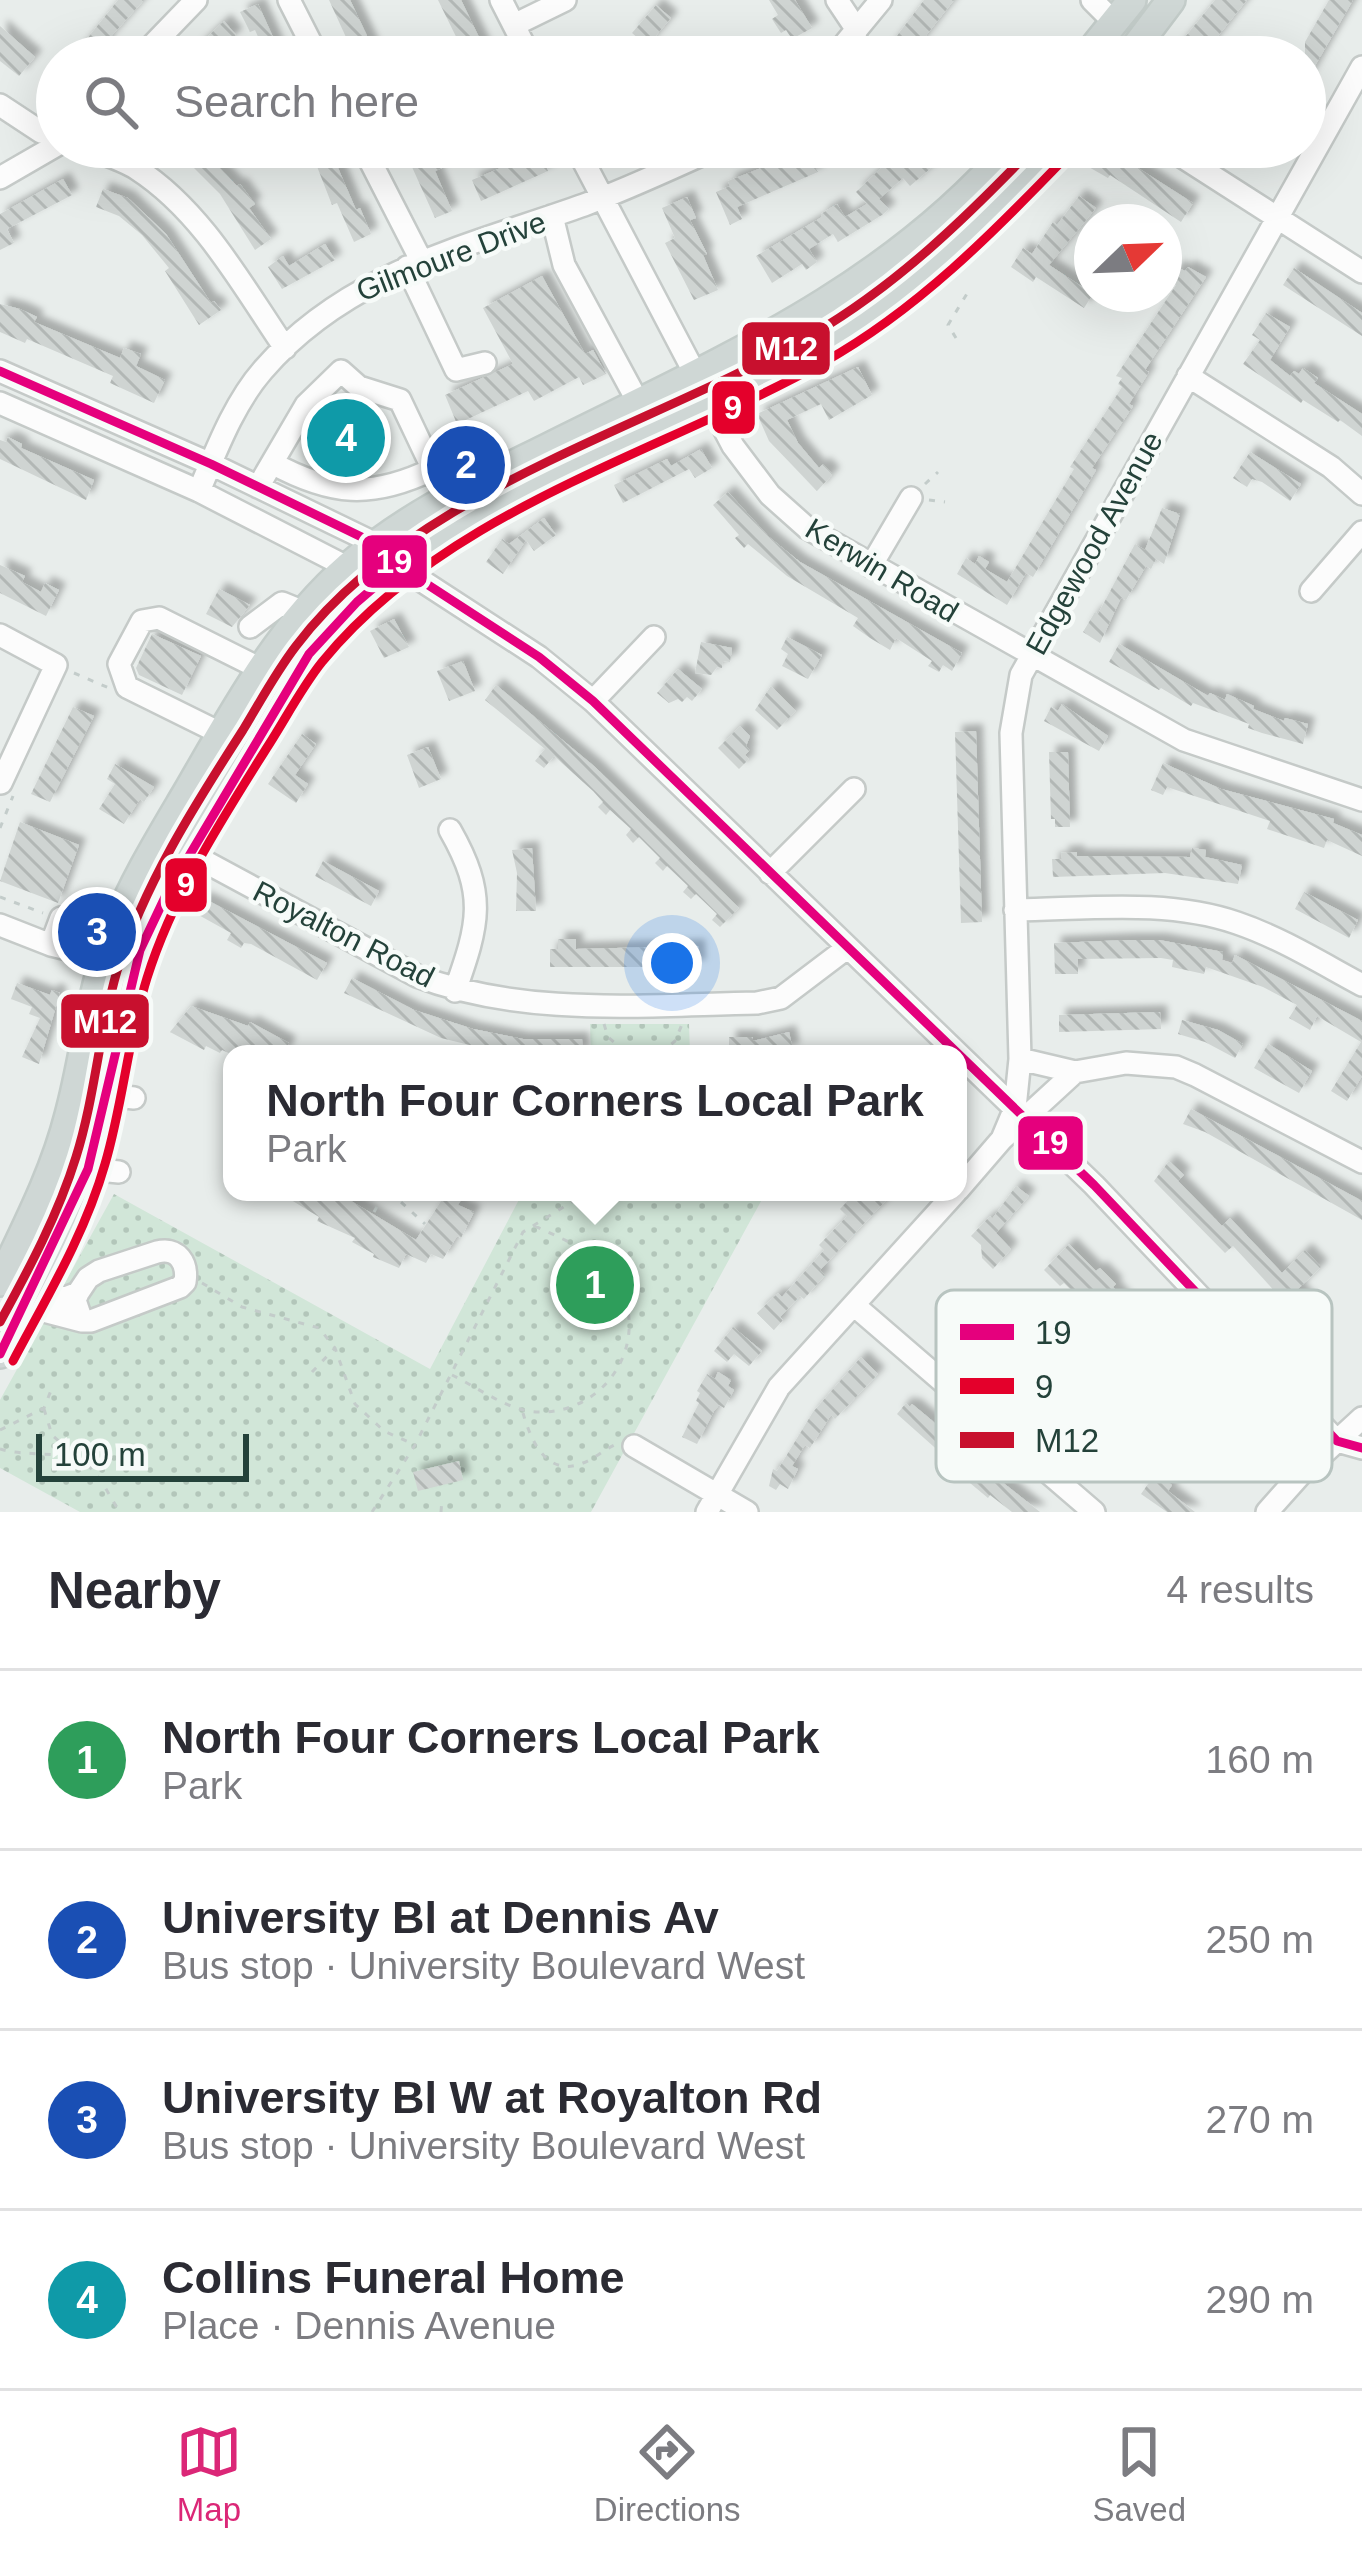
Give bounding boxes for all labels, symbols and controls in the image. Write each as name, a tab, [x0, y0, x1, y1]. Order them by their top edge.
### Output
search box	[36, 36, 1326, 168]
icon: search	[78, 69, 144, 135]
text: Search here	[174, 76, 419, 127]
north arrow	[1074, 204, 1182, 312]
street label: Gilmoure Drive	[352, 205, 550, 307]
line badge: M12	[740, 320, 832, 377]
text: M12	[754, 330, 818, 367]
line badge: 9	[710, 379, 757, 436]
text: 9	[724, 389, 742, 426]
pin: 4	[307, 393, 385, 483]
pin: 2	[427, 420, 505, 510]
street label: Edgewood Avenue	[1019, 426, 1169, 660]
street label: Kerwin Road	[800, 512, 964, 628]
line badge: 19	[360, 533, 429, 590]
text: 19	[376, 543, 412, 580]
line badge: 9	[163, 856, 209, 914]
text: 9	[177, 866, 195, 903]
street label: Royalton Road	[248, 874, 440, 994]
pin: 3	[58, 887, 136, 977]
your location	[642, 933, 702, 993]
line badge: M12	[59, 992, 151, 1050]
text: M12	[73, 1003, 137, 1040]
popup	[223, 1045, 967, 1201]
text: North Four Corners Local Park	[266, 1075, 924, 1126]
line badge: 19	[1016, 1114, 1085, 1172]
text: 19	[1032, 1124, 1068, 1161]
text: Park	[266, 1127, 346, 1170]
pin: 1	[556, 1240, 634, 1330]
legend	[936, 1290, 1332, 1482]
text: 19	[1035, 1314, 1072, 1351]
text: 9	[1035, 1368, 1053, 1405]
text: M12	[1035, 1422, 1099, 1459]
scale bar	[36, 1428, 249, 1481]
text: 100 m	[54, 1436, 146, 1473]
text: Nearby	[48, 1562, 221, 1619]
text: 4 results	[1167, 1568, 1314, 1611]
text: North Four Corners Local Park	[162, 1712, 820, 1763]
text: 1	[76, 1738, 98, 1781]
text: 160 m	[1206, 1738, 1314, 1781]
text: Park	[162, 1764, 242, 1807]
text: University Bl at Dennis Av	[162, 1892, 719, 1943]
text: 2	[76, 1918, 98, 1961]
text: 250 m	[1206, 1918, 1314, 1961]
text: Bus stop · University Boulevard West	[162, 1944, 805, 1987]
text: University Bl W at Royalton Rd	[162, 2072, 822, 2123]
text: 3	[76, 2098, 98, 2141]
text: 270 m	[1206, 2098, 1314, 2141]
text: Bus stop · University Boulevard West	[162, 2124, 805, 2167]
text: Collins Funeral Home	[162, 2252, 625, 2303]
text: 4	[76, 2278, 98, 2321]
text: 290 m	[1206, 2278, 1314, 2321]
text: Place · Dennis Avenue	[162, 2304, 556, 2347]
tab: Map	[176, 2419, 242, 2529]
tab: Directions	[594, 2419, 741, 2529]
tab: Saved	[1092, 2419, 1186, 2529]

